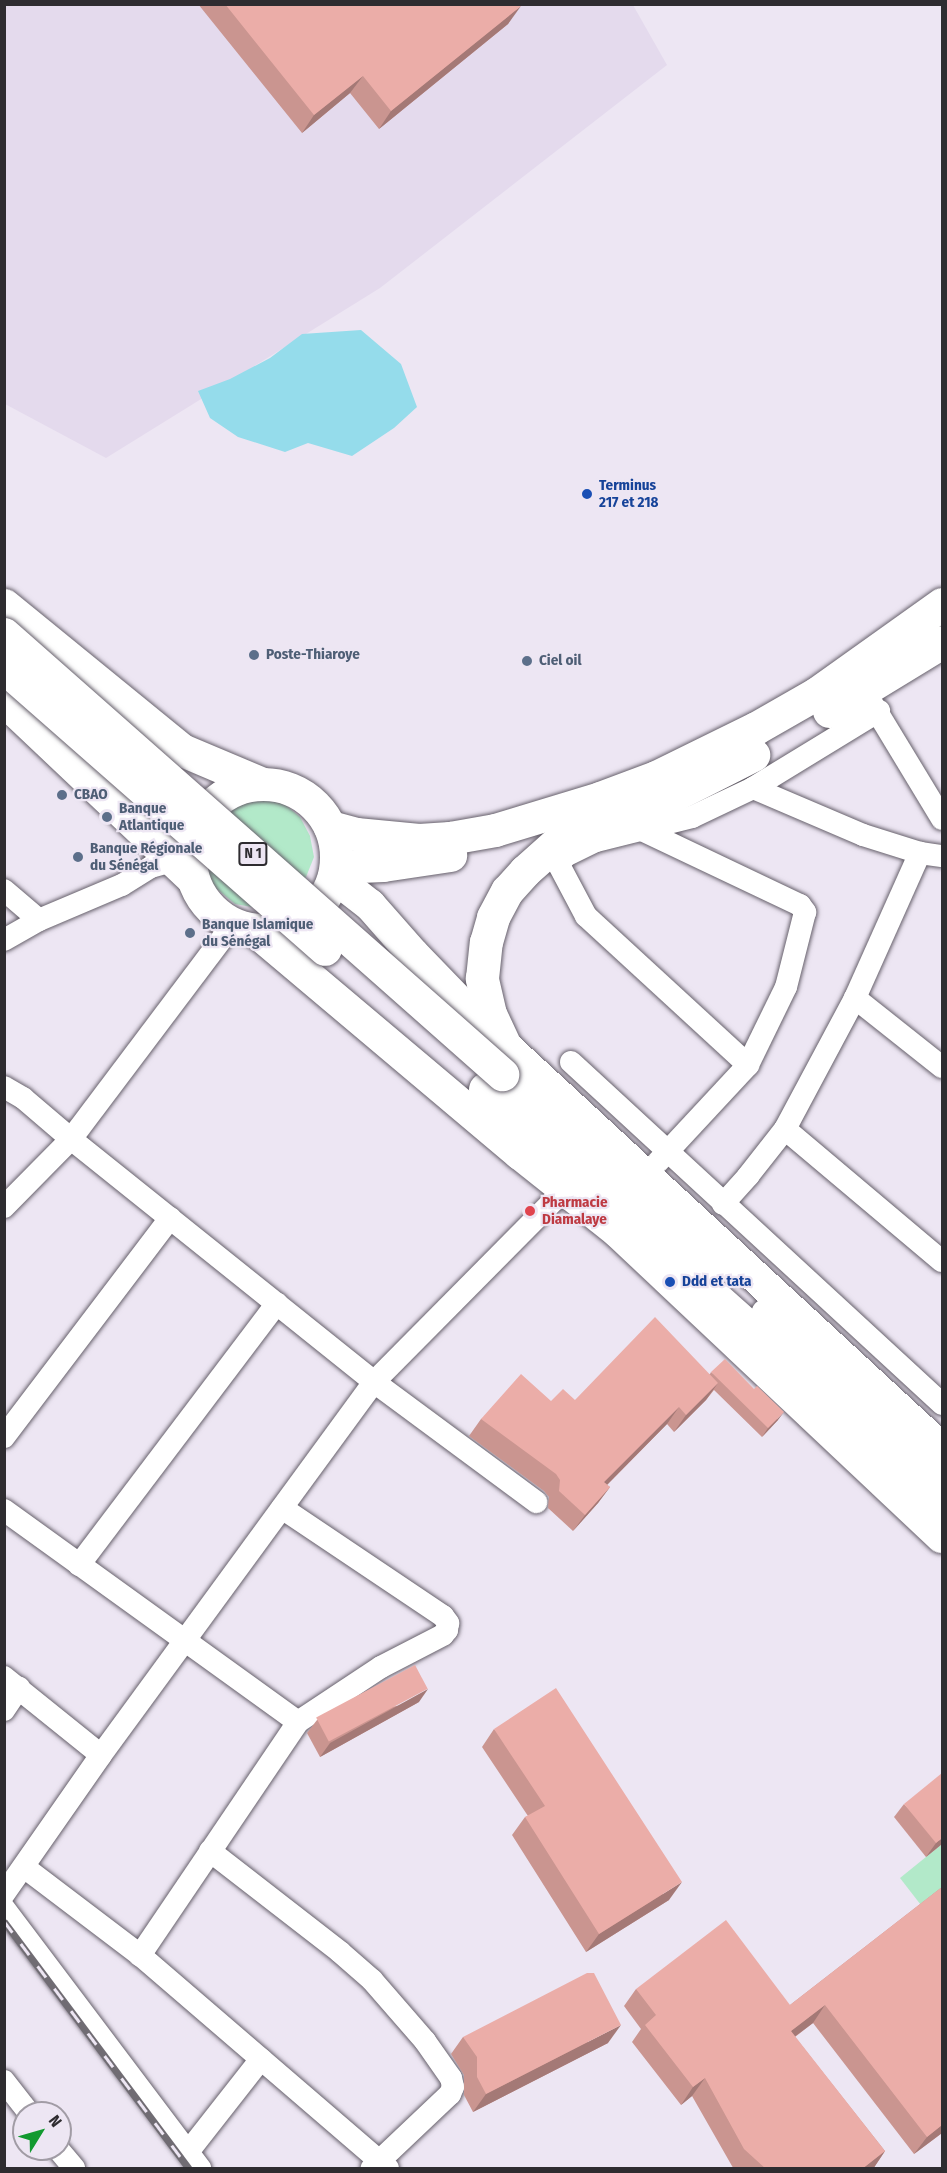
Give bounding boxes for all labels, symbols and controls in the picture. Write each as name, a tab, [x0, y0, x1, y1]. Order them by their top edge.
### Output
place label: Terminus 217 et 218	[599, 476, 659, 511]
marker: Terminus 217 et 218	[580, 487, 594, 501]
place label: Poste-Thiaroye	[266, 646, 360, 664]
marker: Poste-Thiaroye	[247, 648, 261, 662]
place label: Ciel oil	[539, 652, 582, 670]
marker: Ciel oil	[520, 654, 534, 668]
place label: CBAO	[74, 786, 108, 804]
marker: CBAO	[55, 788, 69, 802]
place label: Banque Atlantique	[119, 799, 184, 834]
marker: Banque Atlantique	[100, 810, 114, 824]
place label: Banque Régionale du Sénégal	[90, 839, 202, 874]
road number: N 1	[238, 843, 268, 865]
marker: Banque Régionale du Sénégal	[71, 850, 85, 864]
place label: Banque Islamique du Sénégal	[202, 915, 313, 950]
marker: Banque Islamique du Sénégal	[183, 926, 197, 940]
place label: Pharmacie Diamalaye	[542, 1193, 608, 1228]
marker: Pharmacie Diamalaye	[523, 1204, 537, 1218]
place label: Ddd et tata	[682, 1273, 752, 1291]
marker: Ddd et tata	[663, 1275, 677, 1289]
north arrow	[12, 2101, 72, 2161]
text: N	[45, 2112, 66, 2131]

